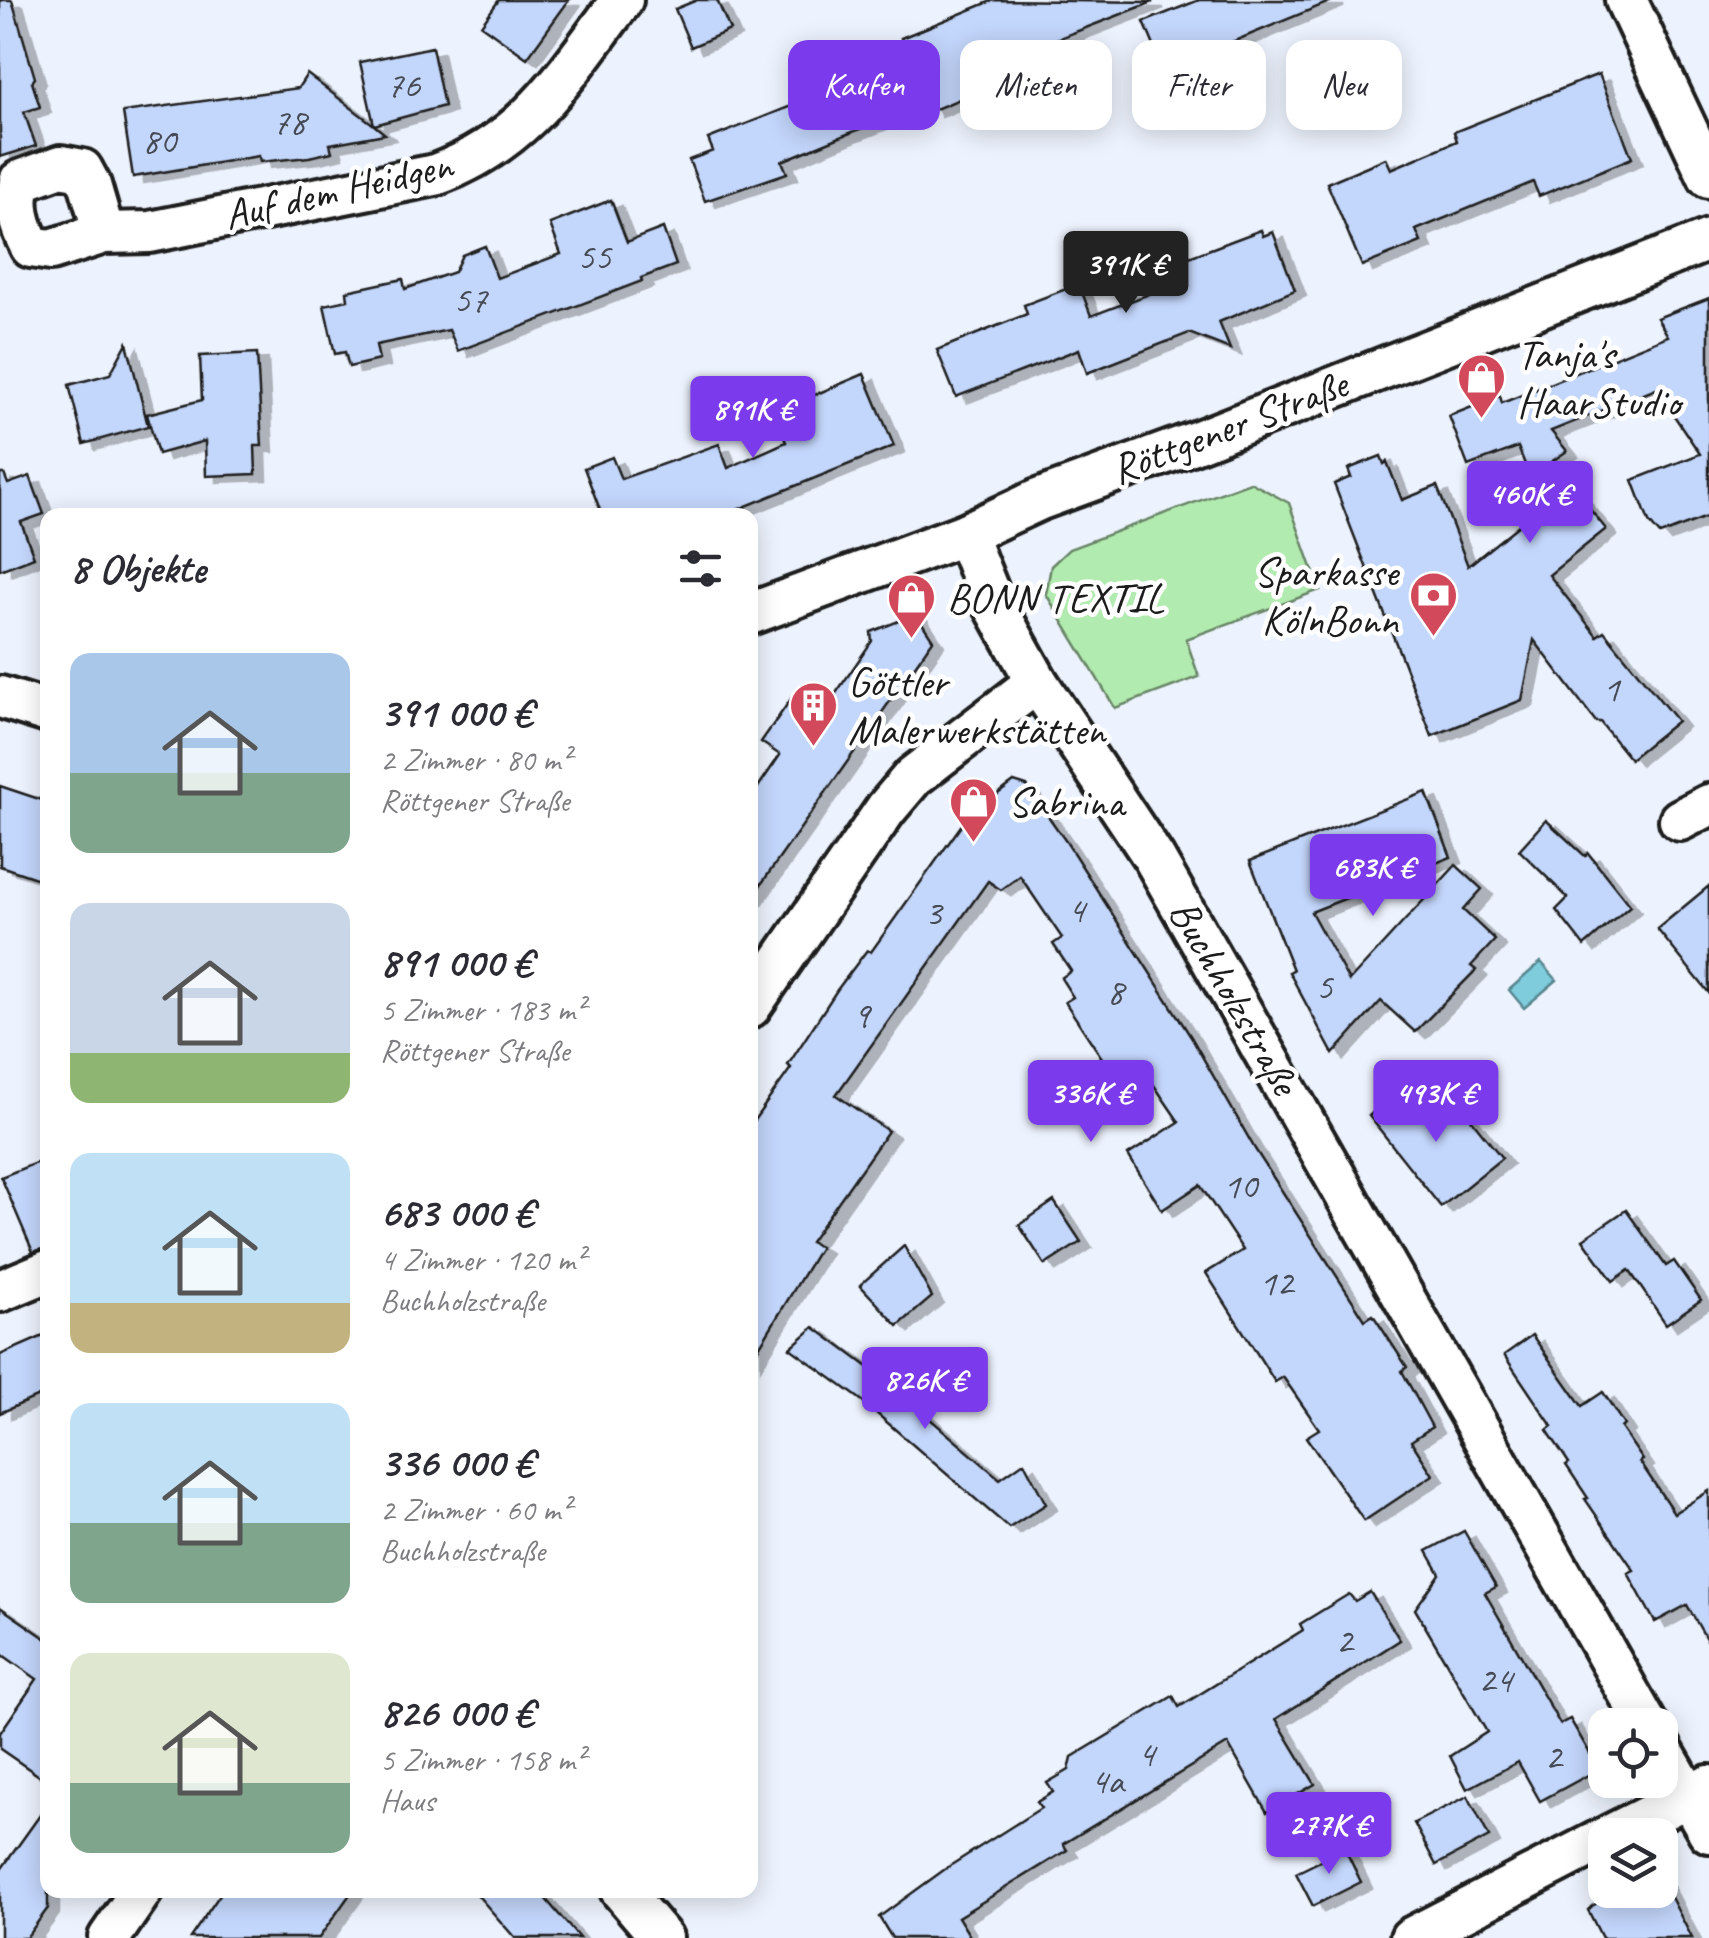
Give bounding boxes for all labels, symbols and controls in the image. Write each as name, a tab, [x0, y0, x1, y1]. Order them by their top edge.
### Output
chip: Kaufen	[788, 40, 940, 130]
chip: Mieten	[960, 40, 1112, 130]
chip: Filter	[1132, 40, 1266, 130]
chip: Neu	[1286, 40, 1402, 130]
house number: 76	[386, 61, 422, 108]
house number: 78	[272, 98, 310, 145]
house number: 80	[142, 117, 179, 164]
street label: Auf dem Heidgen	[219, 138, 459, 242]
pin: 391K €	[1045, 231, 1207, 316]
house number: 55	[577, 233, 613, 280]
text: 391K €	[1085, 243, 1167, 284]
house number: 57	[453, 276, 489, 323]
place label: Tanja's HaarStudio	[1517, 328, 1684, 429]
shop icon: Tanja's HaarStudio	[1456, 352, 1508, 420]
street label: Röttgener Straße	[1103, 357, 1358, 496]
pin: 891K €	[672, 376, 834, 461]
text: 891K €	[712, 388, 794, 429]
pin: 460K €	[1449, 461, 1611, 546]
text: 460K €	[1489, 473, 1571, 514]
icon: filters	[673, 541, 728, 596]
text: 8 Objekte	[70, 542, 206, 595]
place label: Sparkasse KölnBonn	[1254, 546, 1400, 647]
bank icon: Sparkasse KölnBonn	[1407, 570, 1459, 638]
shop icon: BONN TEXTIL	[886, 572, 938, 640]
place label: BONN TEXTIL	[947, 572, 1165, 625]
place label: Göttler Malerwerkstätten	[848, 656, 1107, 757]
house number: 1	[1602, 665, 1621, 712]
building icon: Göttler Malerwerkstätten	[787, 680, 839, 748]
text: 391 000 €	[380, 686, 532, 739]
icon: home	[150, 693, 270, 813]
text: 2 Zimmer · 80 m²	[380, 739, 570, 780]
shop icon: Sabrina	[947, 776, 999, 844]
place label: Sabrina	[1008, 776, 1127, 829]
text: Röttgener Straße	[380, 780, 569, 821]
pin: 683K €	[1292, 834, 1454, 919]
text: 683K €	[1332, 846, 1414, 887]
house number: 4	[1067, 886, 1088, 933]
house number: 3	[924, 889, 944, 936]
street label: Buchholzstraße	[1157, 890, 1313, 1107]
text: 891 000 €	[380, 936, 532, 989]
icon: home	[150, 943, 270, 1063]
house number: 5	[1315, 963, 1334, 1010]
house number: 8	[1106, 968, 1127, 1015]
text: 5 Zimmer · 183 m²	[380, 989, 585, 1030]
house number: 9	[852, 991, 872, 1038]
text: Röttgener Straße	[380, 1030, 569, 1071]
pin: 336K €	[1010, 1060, 1172, 1145]
pin: 493K €	[1355, 1060, 1517, 1145]
text: 336K €	[1050, 1072, 1132, 1113]
text: 493K €	[1395, 1072, 1477, 1113]
house number: 10	[1223, 1162, 1260, 1209]
text: 683 000 €	[380, 1186, 534, 1239]
icon: home	[150, 1193, 270, 1313]
text: 4 Zimmer · 120 m²	[380, 1239, 585, 1280]
house number: 12	[1259, 1259, 1296, 1306]
text: Buchholzstraße	[380, 1280, 545, 1321]
pin: 826K €	[844, 1347, 1006, 1432]
text: 826K €	[884, 1359, 966, 1400]
text: 336 000 €	[380, 1436, 534, 1489]
icon: home	[150, 1443, 270, 1563]
text: 2 Zimmer · 60 m²	[380, 1489, 570, 1530]
text: Buchholzstraße	[380, 1530, 545, 1571]
house number: 2	[1335, 1617, 1355, 1664]
house number: 24	[1478, 1656, 1516, 1703]
text: 826 000 €	[380, 1686, 534, 1739]
icon: home	[150, 1693, 270, 1813]
map controls	[1588, 1708, 1678, 1908]
button: locate	[1588, 1708, 1678, 1798]
house number: 4	[1137, 1730, 1158, 1777]
house number: 2	[1544, 1733, 1564, 1780]
text: 5 Zimmer · 158 m²	[380, 1739, 585, 1780]
house number: 4a	[1090, 1757, 1126, 1804]
text: Haus	[380, 1780, 435, 1821]
pin: 277K €	[1248, 1792, 1410, 1877]
text: 277K €	[1288, 1804, 1370, 1845]
button: layers	[1588, 1818, 1678, 1908]

